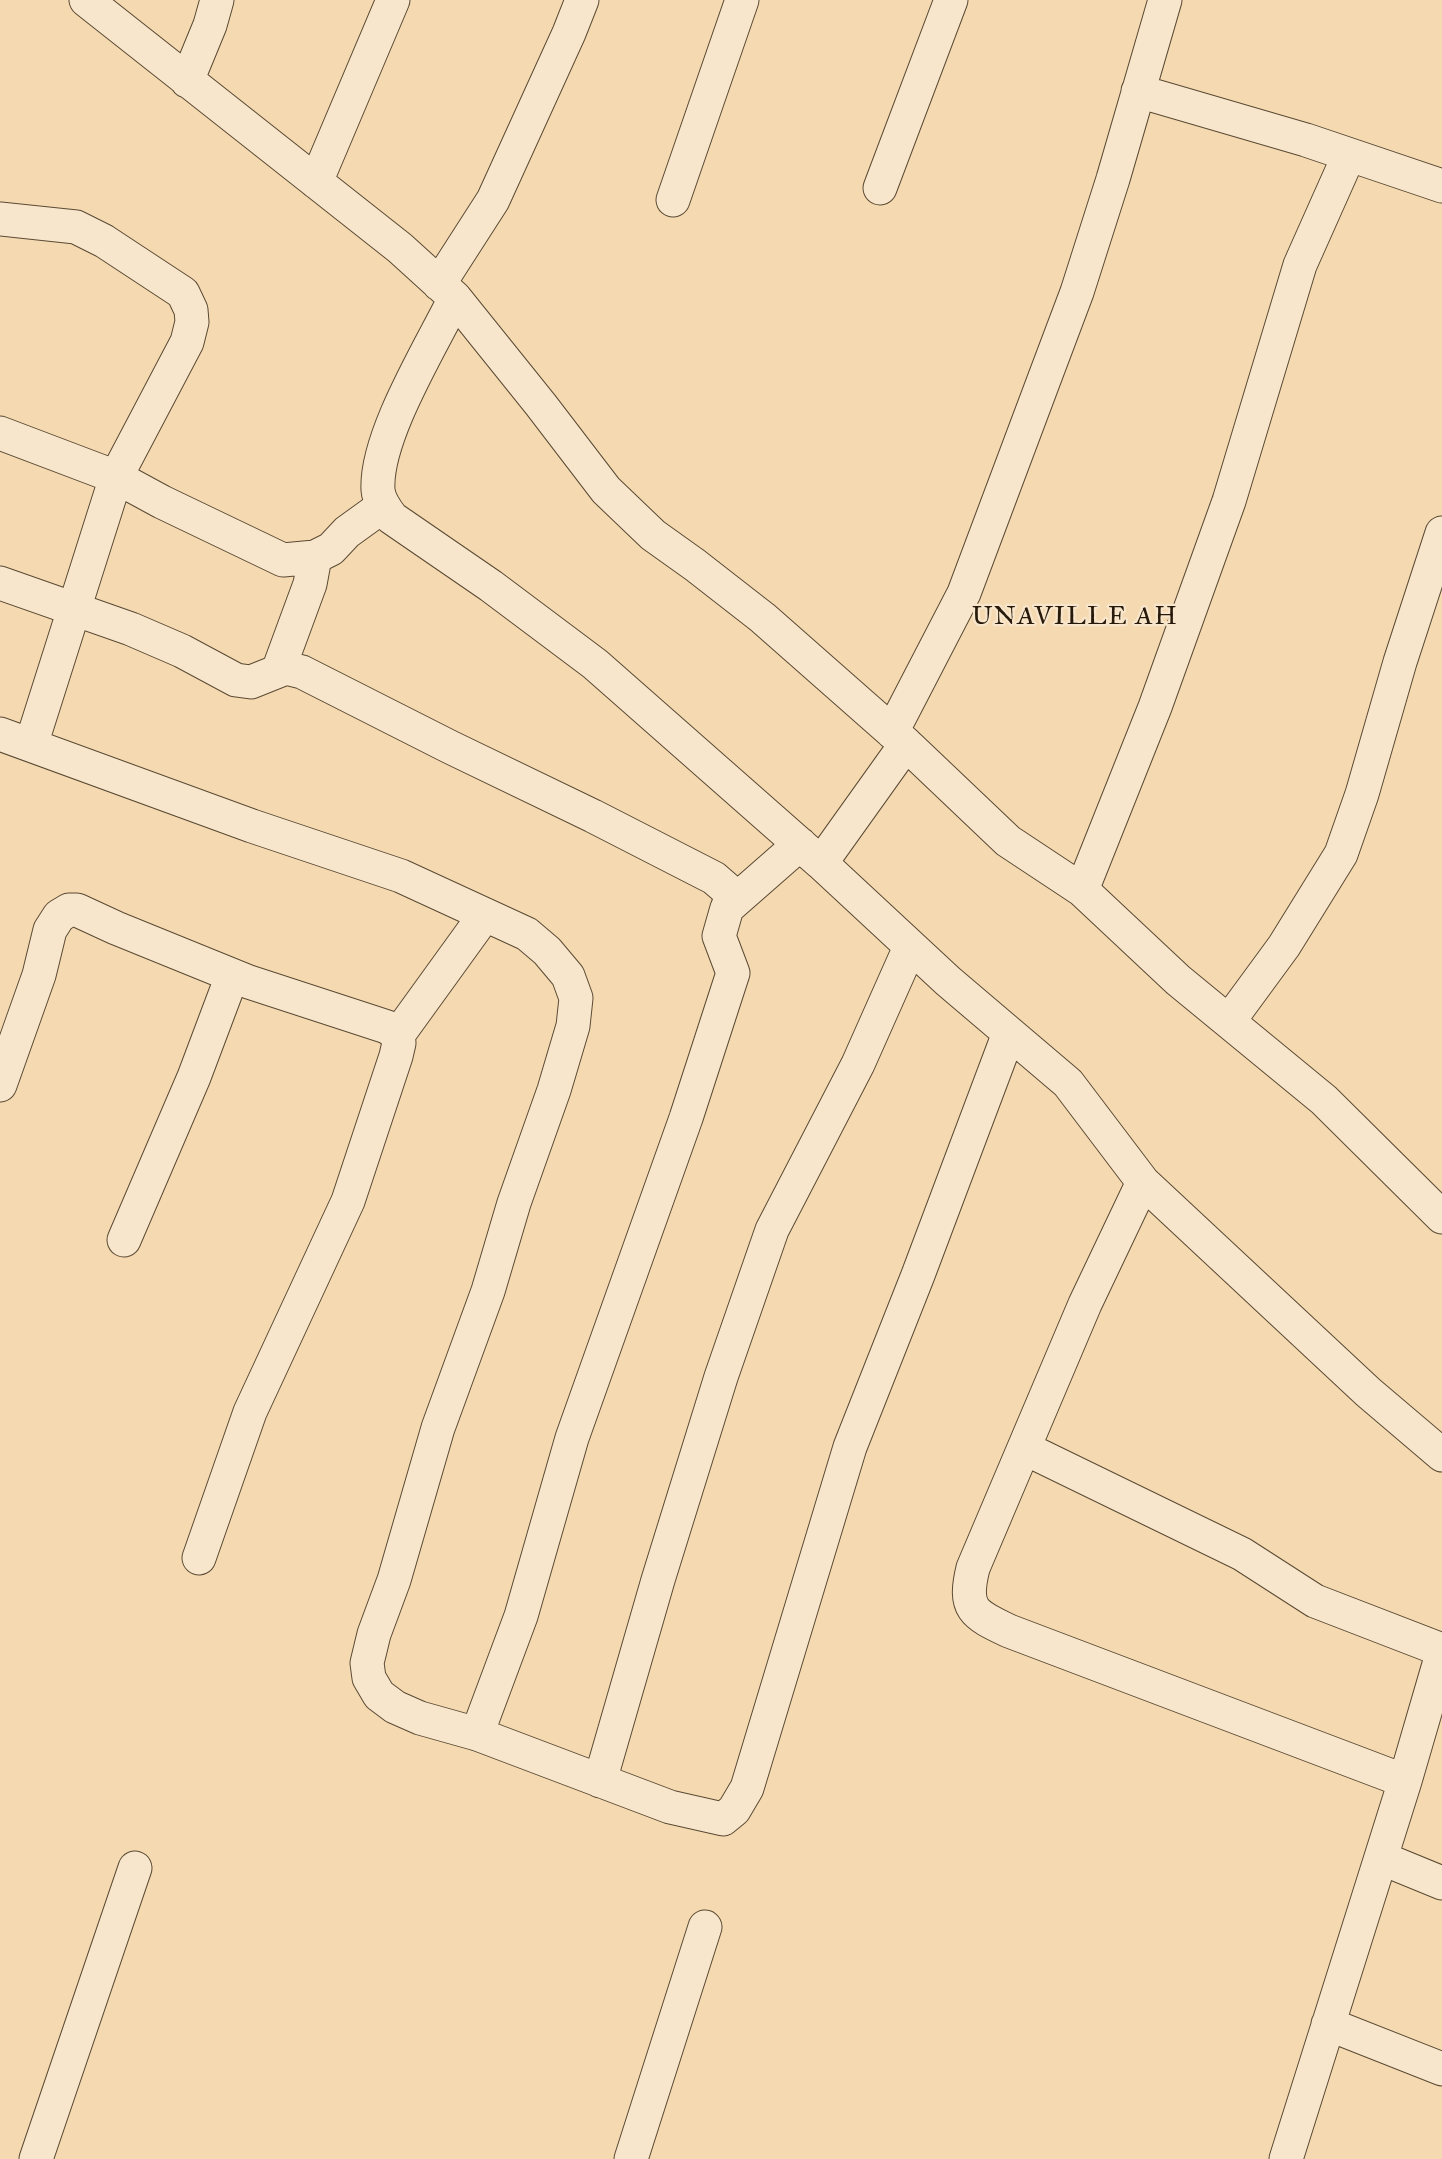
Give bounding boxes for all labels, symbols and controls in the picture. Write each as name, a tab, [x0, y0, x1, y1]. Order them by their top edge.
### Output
district label: UNAVILLE AH	[972, 602, 1178, 634]

